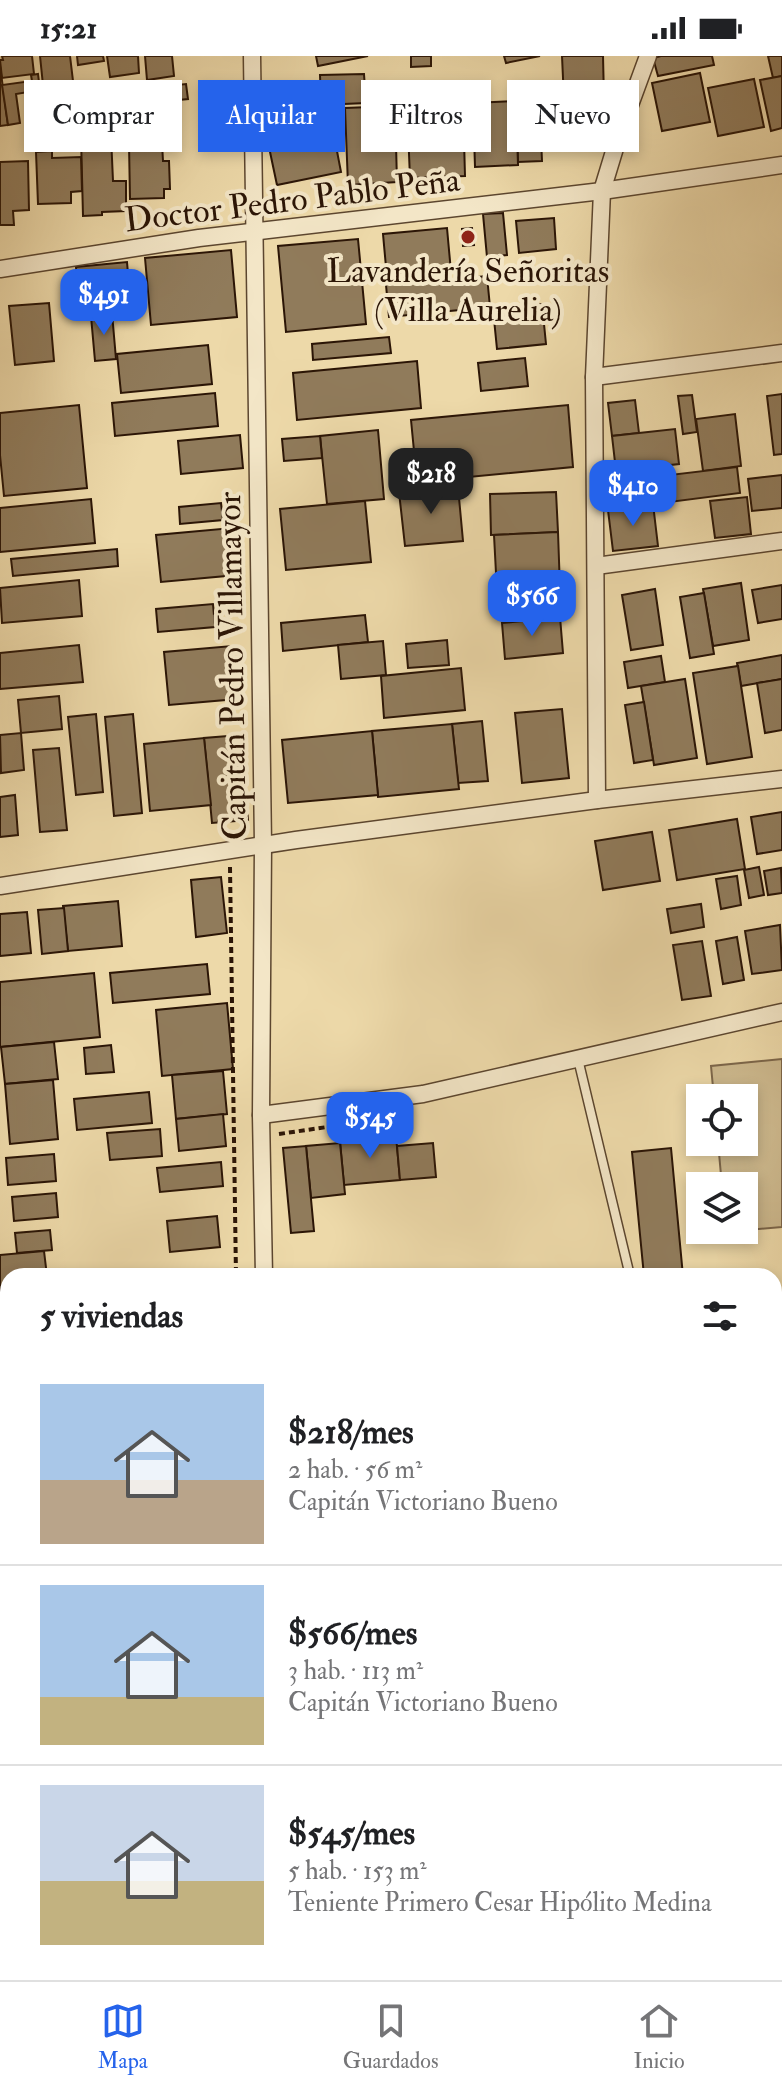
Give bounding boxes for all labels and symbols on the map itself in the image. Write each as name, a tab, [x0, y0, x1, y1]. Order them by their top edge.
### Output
street label: Doctor Pedro Pablo Peña	[122, 158, 463, 242]
marker: Lavandería Señoritas (Villa Aurelia)	[459, 228, 477, 246]
place label: Lavandería Señoritas (Villa Aurelia)	[327, 250, 609, 332]
pin: $491	[57, 269, 151, 337]
pin: $218	[384, 448, 478, 516]
pin: $410	[586, 460, 680, 528]
street label: Capitán Pedro Villamayor	[208, 491, 257, 841]
pin: $566	[485, 570, 579, 638]
pin: $545	[323, 1092, 417, 1160]

